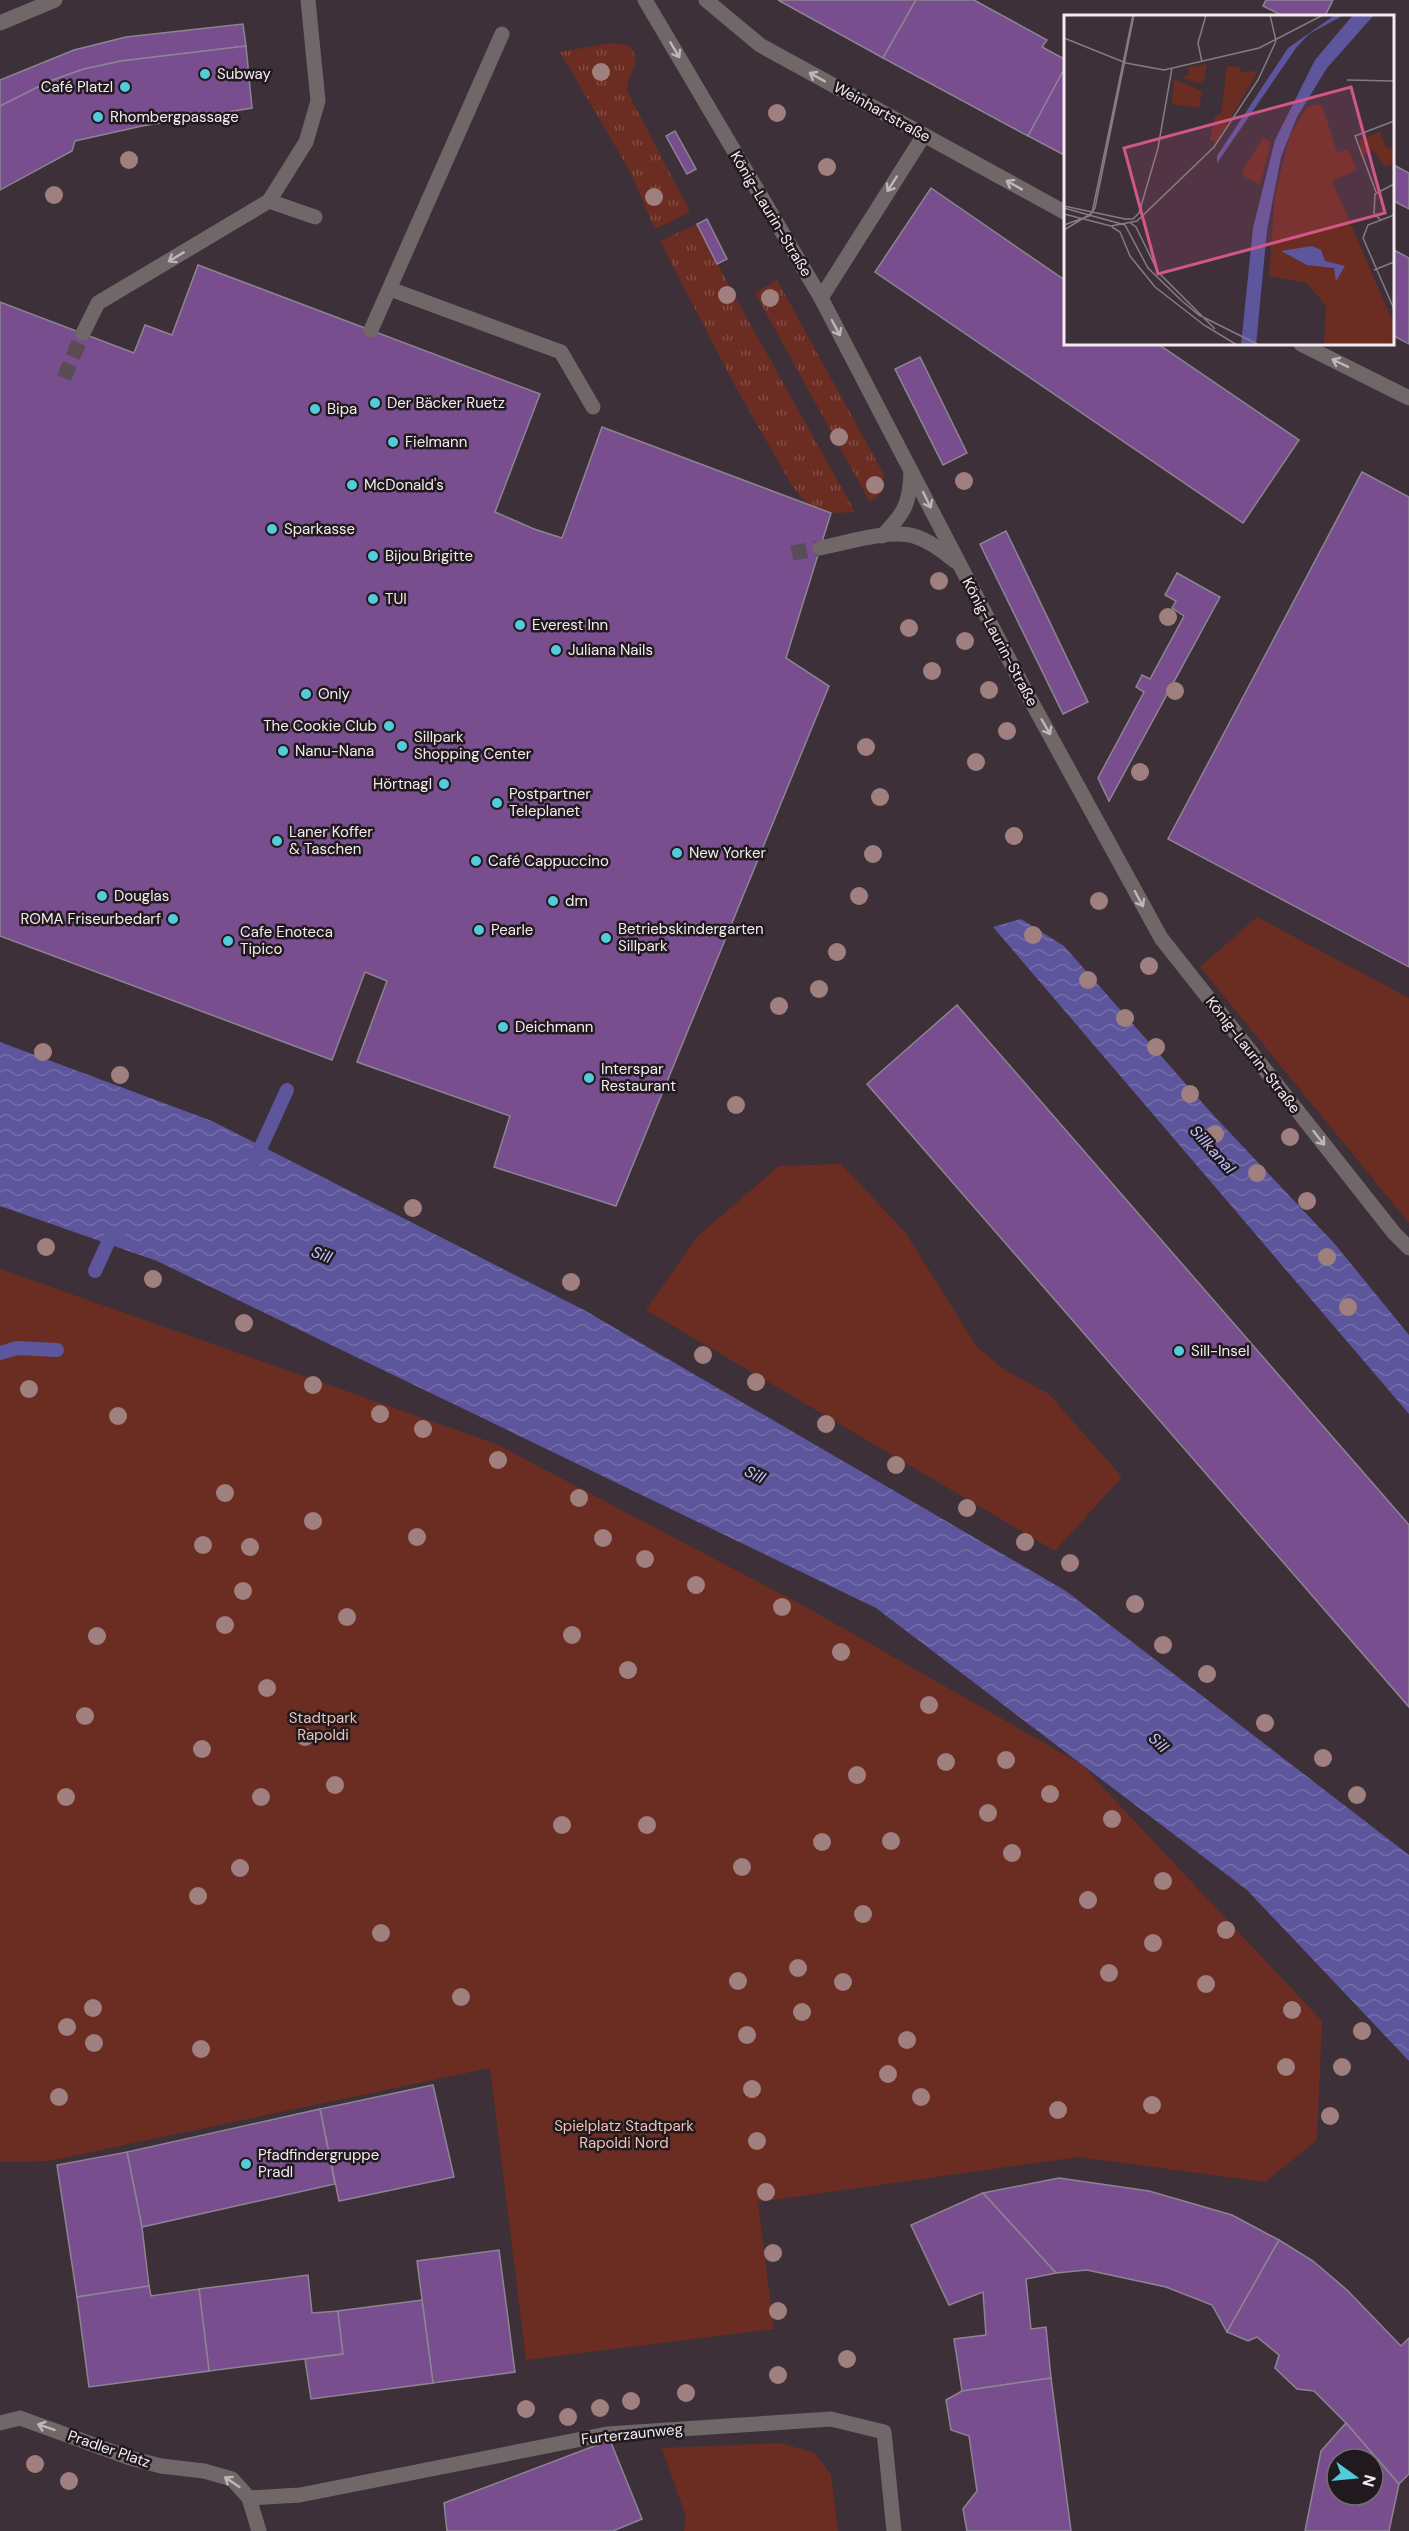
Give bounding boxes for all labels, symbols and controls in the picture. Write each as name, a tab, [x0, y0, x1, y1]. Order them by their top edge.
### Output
inset map	[1064, 15, 1394, 345]
one-way arrow	[669, 41, 681, 58]
place label: Subway	[217, 64, 272, 84]
marker: Subway	[198, 67, 212, 81]
one-way arrow	[809, 71, 826, 83]
place label: Café Platzl	[41, 77, 113, 97]
street label: Weinhartstraße	[830, 77, 934, 147]
marker: Café Platzl	[118, 80, 132, 94]
place label: Rhombergpassage	[110, 107, 239, 127]
marker: Rhombergpassage	[91, 110, 105, 124]
street label: König-Laurin-Straße	[726, 148, 816, 280]
one-way arrow	[886, 175, 898, 192]
one-way arrow	[1006, 179, 1023, 191]
one-way arrow	[168, 251, 185, 263]
one-way arrow	[831, 318, 843, 336]
one-way arrow	[1331, 357, 1349, 369]
place label: Der Bäcker Ruetz	[387, 393, 505, 413]
marker: Der Bäcker Ruetz	[368, 396, 382, 410]
place label: Bipa	[327, 399, 357, 419]
marker: Bipa	[308, 402, 322, 416]
place label: Fielmann	[405, 432, 467, 452]
marker: Fielmann	[386, 435, 400, 449]
place label: McDonald's	[364, 475, 444, 495]
marker: McDonald's	[345, 478, 359, 492]
one-way arrow	[922, 491, 933, 509]
place label: Sparkasse	[284, 519, 355, 539]
marker: Sparkasse	[265, 522, 279, 536]
place label: Bijou Brigitte	[385, 546, 473, 566]
marker: Bijou Brigitte	[366, 549, 380, 563]
street label: König-Laurin-Straße	[958, 574, 1042, 710]
place label: TUI	[385, 589, 407, 609]
marker: TUI	[366, 592, 380, 606]
place label: Everest Inn	[532, 615, 608, 635]
marker: Everest Inn	[513, 618, 527, 632]
place label: Juliana Nails	[568, 640, 653, 660]
marker: Juliana Nails	[549, 643, 563, 657]
place label: Only	[318, 684, 351, 704]
marker: Only	[299, 687, 313, 701]
place label: The Cookie Club	[263, 716, 377, 736]
one-way arrow	[1041, 718, 1053, 735]
marker: The Cookie Club	[382, 719, 396, 733]
place label: Sillpark Shopping Center	[414, 727, 532, 764]
marker: Sillpark Shopping Center	[395, 739, 409, 753]
place label: Nanu-Nana	[295, 741, 374, 761]
marker: Nanu-Nana	[276, 744, 290, 758]
place label: Hörtnagl	[373, 774, 432, 794]
marker: Hörtnagl	[437, 777, 451, 791]
place label: Postpartner Teleplanet	[509, 784, 591, 821]
marker: Postpartner Teleplanet	[490, 796, 504, 810]
place label: Laner Koffer & Taschen	[289, 822, 373, 859]
marker: Laner Koffer & Taschen	[270, 834, 284, 848]
place label: New Yorker	[689, 843, 766, 863]
marker: New Yorker	[670, 846, 684, 860]
place label: Café Cappuccino	[488, 851, 609, 871]
marker: Café Cappuccino	[469, 854, 483, 868]
place label: Douglas	[114, 886, 169, 906]
marker: Douglas	[95, 889, 109, 903]
one-way arrow	[1134, 889, 1145, 907]
place label: dm	[565, 891, 588, 911]
marker: dm	[546, 894, 560, 908]
place label: ROMA Friseurbedarf	[20, 909, 161, 929]
marker: ROMA Friseurbedarf	[166, 912, 180, 926]
place label: Betriebskindergarten Sillpark	[618, 919, 764, 956]
place label: Pearle	[491, 920, 533, 940]
place label: Cafe Enoteca Tipico	[240, 922, 333, 959]
marker: Pearle	[472, 923, 486, 937]
marker: Betriebskindergarten Sillpark	[599, 931, 613, 945]
marker: Cafe Enoteca Tipico	[221, 934, 235, 948]
street label: König-Laurin-Straße	[1201, 993, 1305, 1117]
place label: Deichmann	[515, 1017, 593, 1037]
marker: Deichmann	[496, 1020, 510, 1034]
place label: Interspar Restaurant	[601, 1059, 676, 1096]
marker: Interspar Restaurant	[582, 1071, 596, 1085]
water label: Sillkanal	[1185, 1121, 1240, 1178]
one-way arrow	[1313, 1130, 1326, 1146]
water label: Sill	[309, 1241, 335, 1268]
place label: Sill-Insel	[1191, 1341, 1250, 1361]
marker: Sill-Insel	[1172, 1344, 1186, 1358]
water label: Sill	[741, 1460, 769, 1489]
park label: Stadtpark Rapoldi	[289, 1708, 358, 1745]
water label: Sill	[1144, 1728, 1174, 1757]
park label: Spielplatz Stadtpark Rapoldi Nord	[554, 2116, 694, 2153]
place label: Pfadfindergruppe Pradl	[258, 2145, 379, 2182]
marker: Pfadfindergruppe Pradl	[239, 2157, 253, 2171]
street label: Furterzaunweg	[580, 2419, 684, 2449]
one-way arrow	[37, 2421, 56, 2432]
street label: Pradler Platz	[65, 2426, 153, 2472]
north arrow	[1325, 2447, 1385, 2507]
text: N	[1357, 2472, 1381, 2489]
one-way arrow	[223, 2476, 240, 2489]

